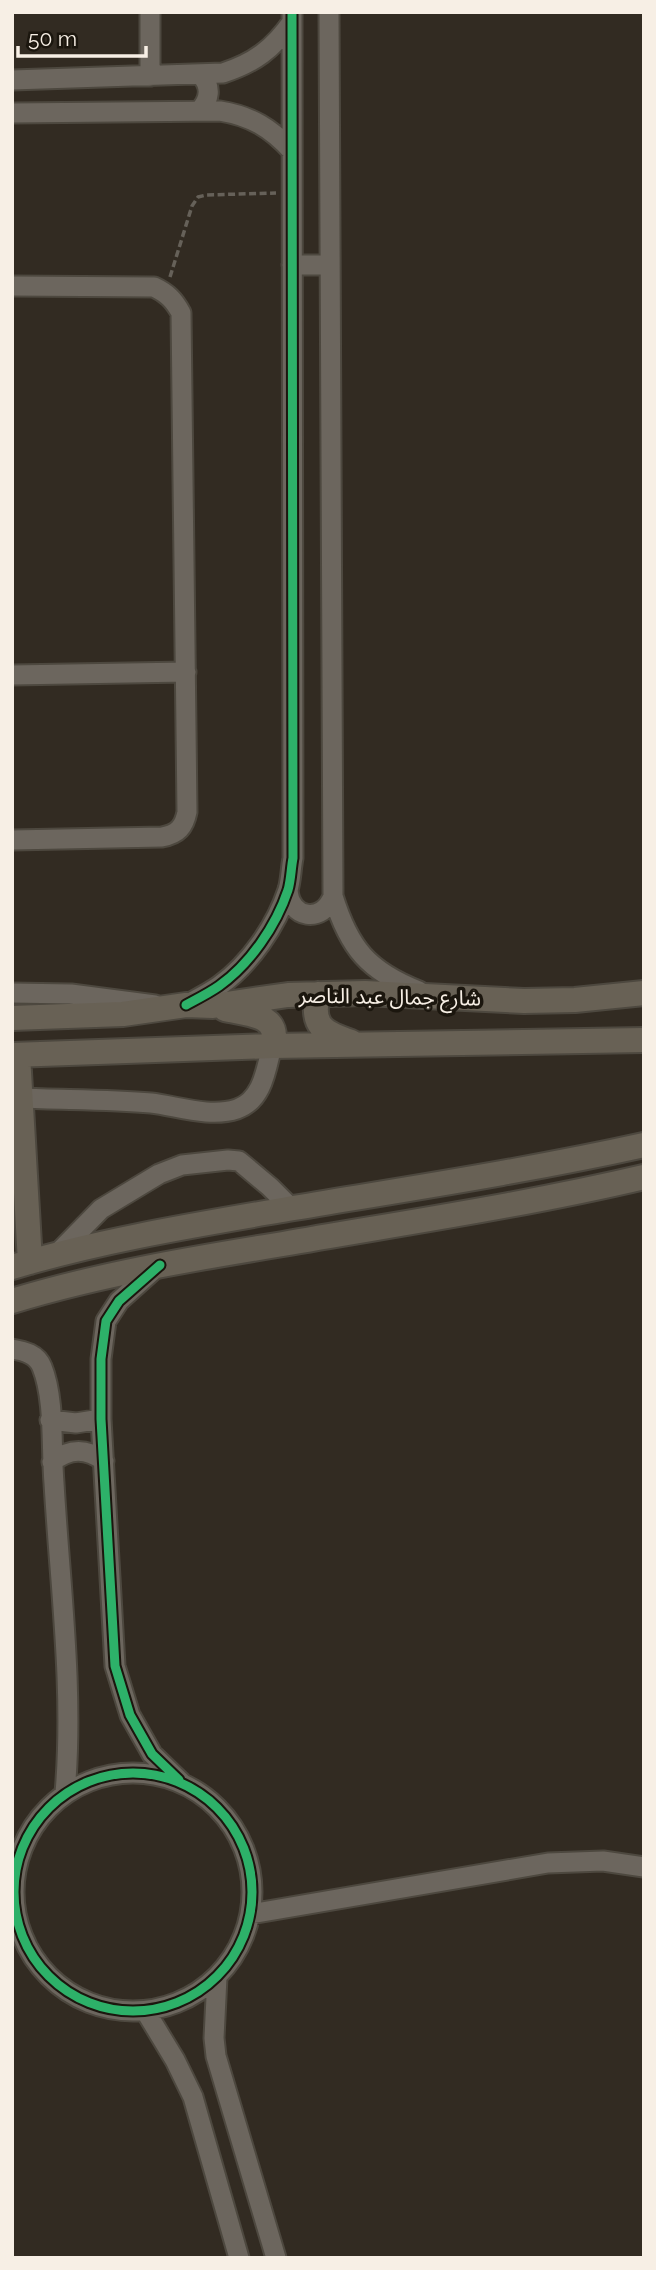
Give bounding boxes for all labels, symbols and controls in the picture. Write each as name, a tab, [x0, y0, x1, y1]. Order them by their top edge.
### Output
scale bar	[18, 14, 145, 58]
text: 50 m	[28, 26, 77, 51]
street label: شارع جمال عبد الناصر	[298, 982, 481, 1014]

